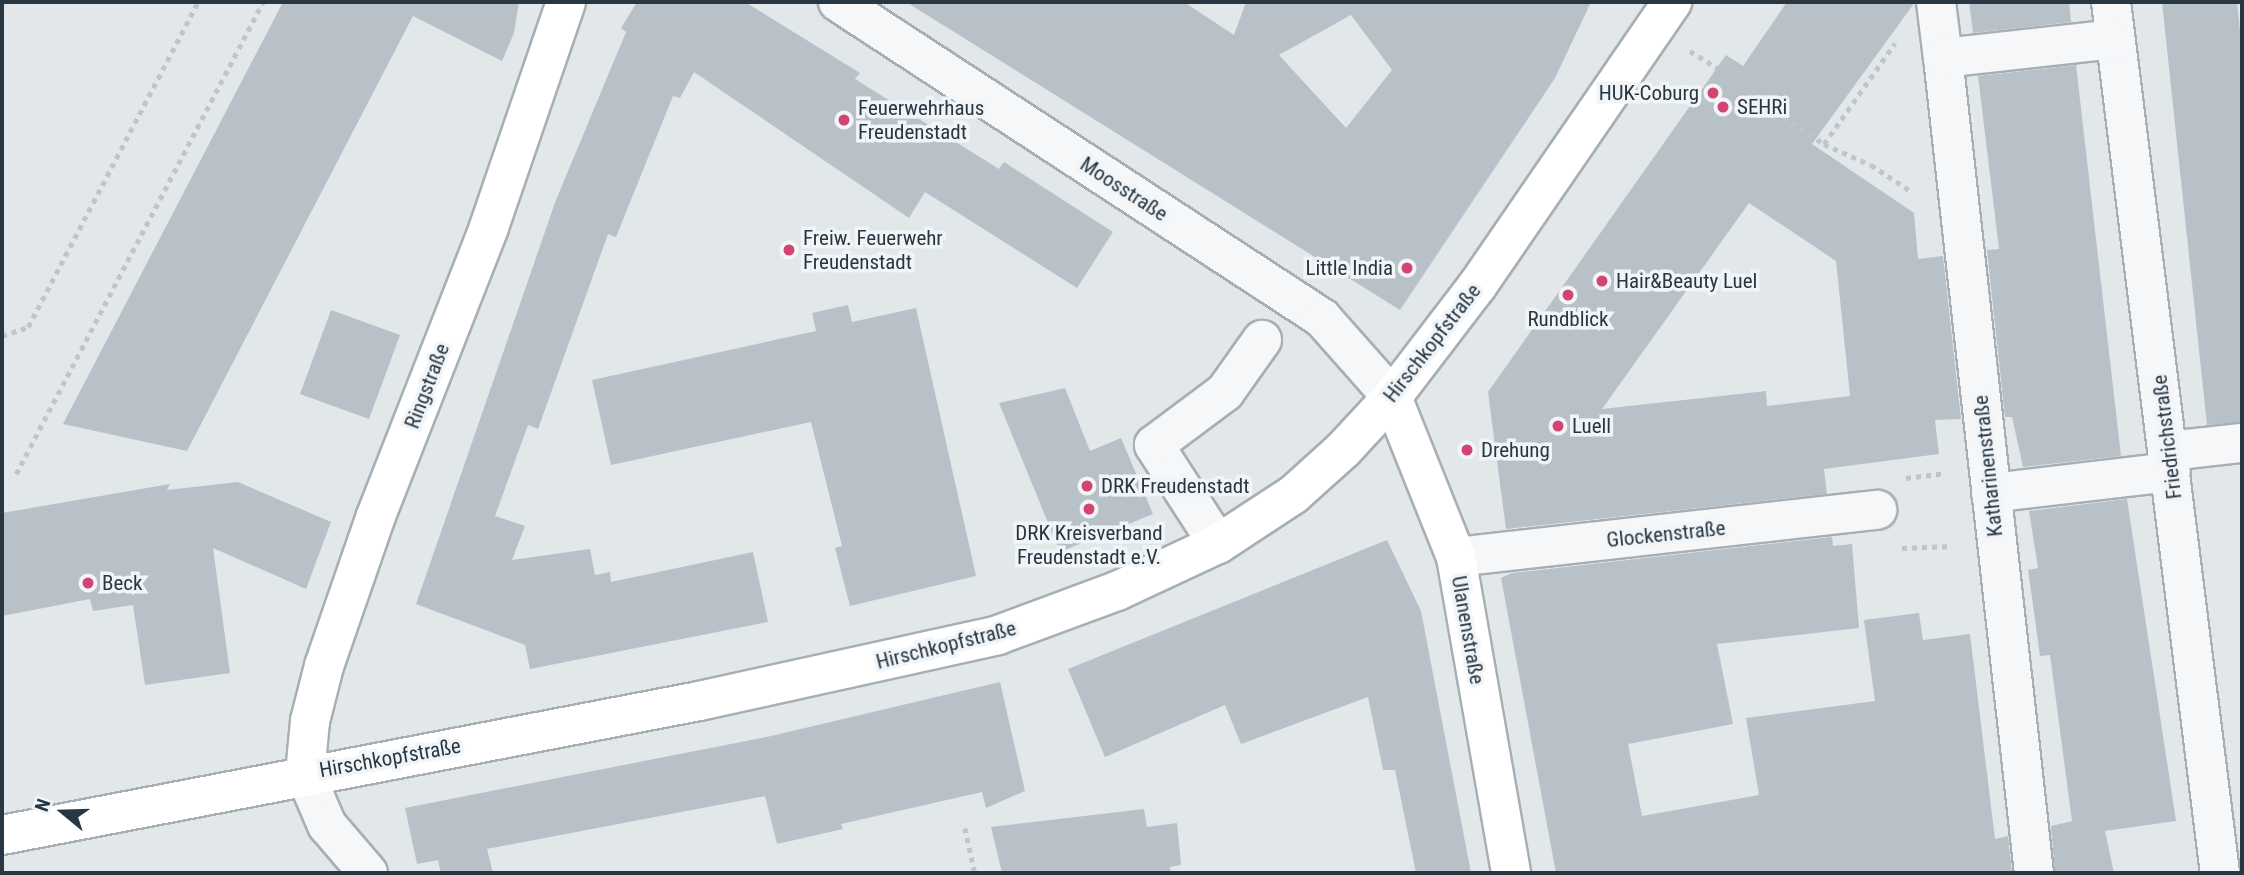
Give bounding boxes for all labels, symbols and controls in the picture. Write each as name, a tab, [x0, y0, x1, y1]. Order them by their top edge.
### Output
place label: HUK-Coburg	[1599, 80, 1699, 106]
marker: HUK-Coburg	[1705, 85, 1721, 101]
place label: SEHRi	[1737, 94, 1787, 120]
place label: Feuerwehrhaus Freudenstadt	[858, 95, 984, 145]
marker: SEHRi	[1715, 99, 1731, 115]
marker: Feuerwehrhaus Freudenstadt	[836, 112, 852, 128]
street label: Moosstraße	[1076, 151, 1172, 227]
place label: Freiw. Feuerwehr Freudenstadt	[803, 225, 943, 275]
marker: Freiw. Feuerwehr Freudenstadt	[781, 242, 797, 258]
place label: Little India	[1306, 255, 1393, 281]
marker: Little India	[1399, 260, 1415, 276]
place label: Hair&Beauty Luel	[1616, 268, 1757, 294]
marker: Hair&Beauty Luel	[1594, 273, 1610, 289]
street label: Hirschkopfstraße	[1378, 279, 1486, 407]
marker: Rundblick	[1560, 287, 1576, 303]
place label: Rundblick	[1527, 306, 1609, 332]
street label: Ringstraße	[399, 340, 455, 432]
street label: Friedrichstraße	[2147, 373, 2187, 501]
street label: Katharinenstraße	[1968, 394, 2008, 538]
place label: Luell	[1572, 413, 1611, 439]
marker: Luell	[1550, 418, 1566, 434]
place label: Drehung	[1481, 437, 1550, 463]
marker: Drehung	[1459, 442, 1475, 458]
place label: DRK Freudenstadt	[1101, 473, 1249, 499]
marker: DRK Freudenstadt	[1079, 478, 1095, 494]
marker: DRK Kreisverband Freudenstadt e.V.	[1081, 501, 1097, 517]
street label: Glockenstraße	[1605, 515, 1727, 553]
place label: DRK Kreisverband Freudenstadt e.V.	[1015, 520, 1163, 570]
place label: Beck	[102, 570, 142, 596]
street label: Ulanenstraße	[1446, 574, 1490, 686]
marker: Beck	[80, 575, 96, 591]
street label: Hirschkopfstraße	[873, 615, 1019, 675]
street label: Hirschkopfstraße	[317, 733, 463, 783]
north arrow	[28, 777, 98, 847]
text: N	[30, 796, 55, 814]

